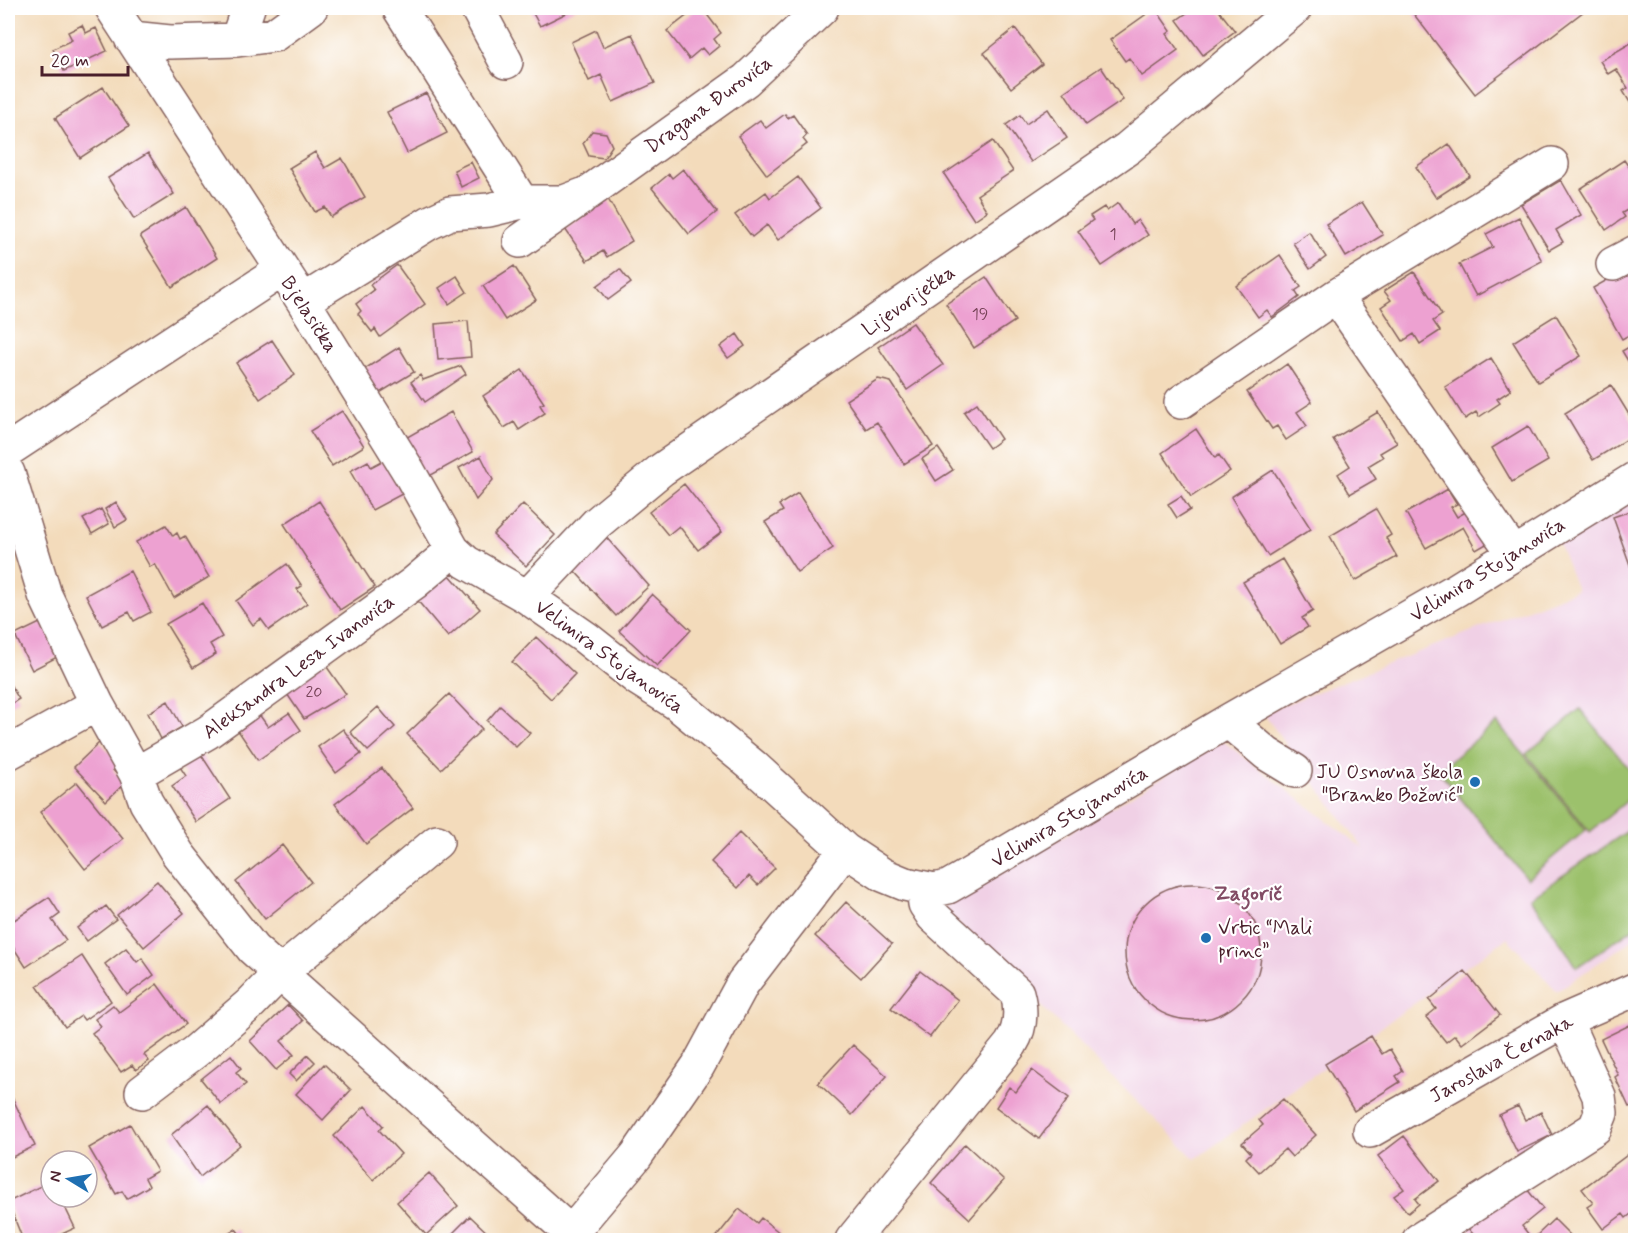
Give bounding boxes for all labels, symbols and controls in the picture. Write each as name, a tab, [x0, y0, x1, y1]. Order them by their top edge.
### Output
scale bar	[42, 39, 128, 77]
text: 20 m	[51, 49, 89, 73]
street label: Dragana Đurovića	[640, 50, 778, 161]
house number: 1	[1109, 224, 1117, 245]
street label: Lijevoriječka	[857, 259, 961, 343]
street label: Bjelasička	[274, 271, 344, 359]
house number: 19	[972, 304, 988, 325]
street label: Velimira Stojanovića	[1405, 511, 1571, 629]
street label: Aleksandra Lesa Ivanovića	[198, 588, 400, 746]
street label: Velimira Stojanovića	[529, 594, 689, 721]
house number: 20	[306, 682, 323, 703]
place label: JU Osnovna škola "Branko Božović"	[1316, 759, 1463, 809]
street label: Velimira Stojanovića	[986, 760, 1153, 875]
marker: JU Osnovna škola "Branko Božović"	[1468, 775, 1482, 789]
district label: Zagorič	[1214, 880, 1282, 910]
place label: Vrtic “Mali princ”	[1218, 915, 1312, 965]
marker: Vrtic “Mali princ”	[1199, 931, 1213, 945]
street label: Jaroslava Černaka	[1425, 1008, 1579, 1110]
north arrow	[39, 1149, 99, 1209]
text: N	[44, 1169, 67, 1184]

